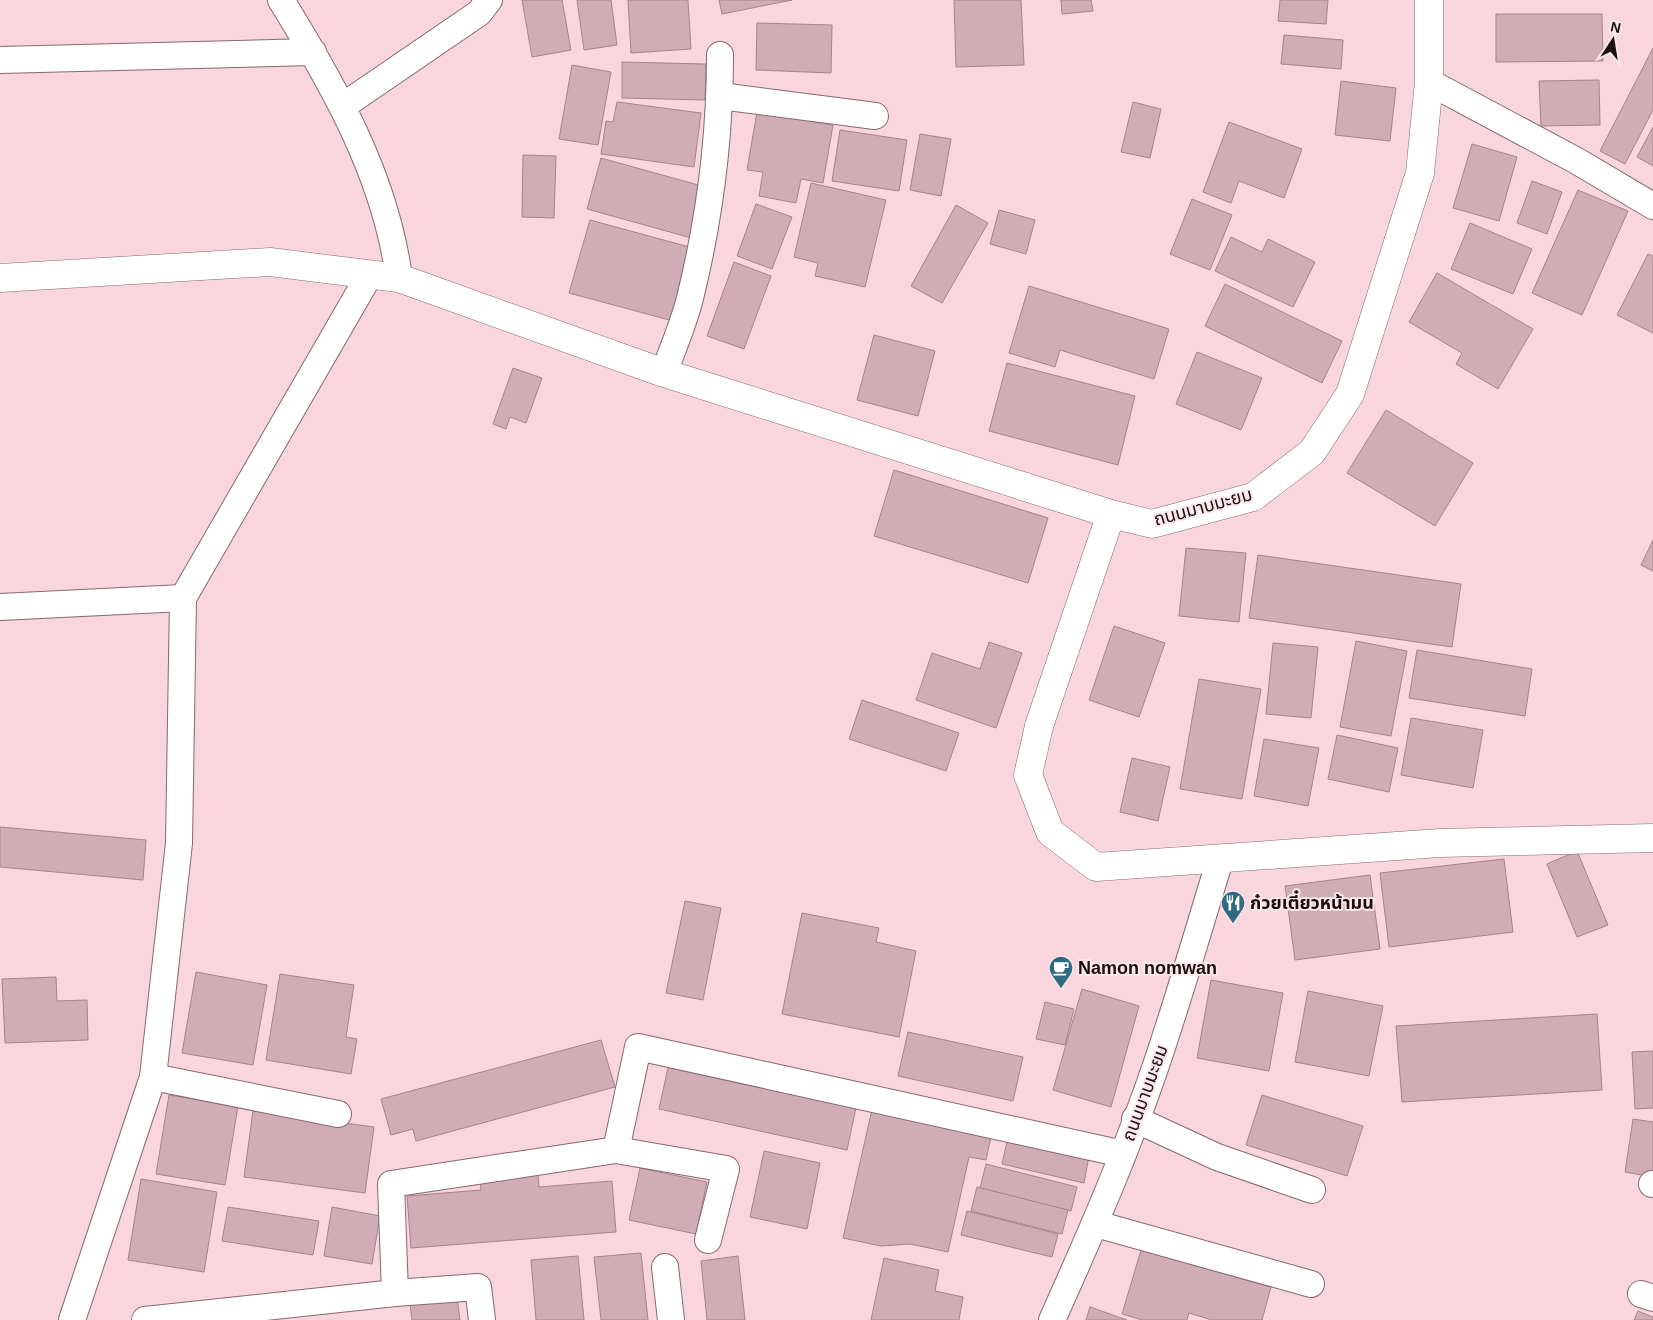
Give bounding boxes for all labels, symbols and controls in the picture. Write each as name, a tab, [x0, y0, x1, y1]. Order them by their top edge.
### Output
north arrow	[1588, 15, 1638, 65]
text: N	[1609, 18, 1622, 36]
street label: ถนนมาบมะยม	[1152, 484, 1254, 530]
restaurant icon: ก๋วยเตี๋ยวหน้ามน	[1220, 890, 1246, 924]
place label: ก๋วยเตี๋ยวหน้ามน	[1250, 890, 1374, 913]
cafe icon: Namon nomwan	[1048, 955, 1074, 989]
place label: Namon nomwan	[1078, 958, 1217, 978]
street label: ถนนมาบมะยม	[1118, 1042, 1172, 1144]

